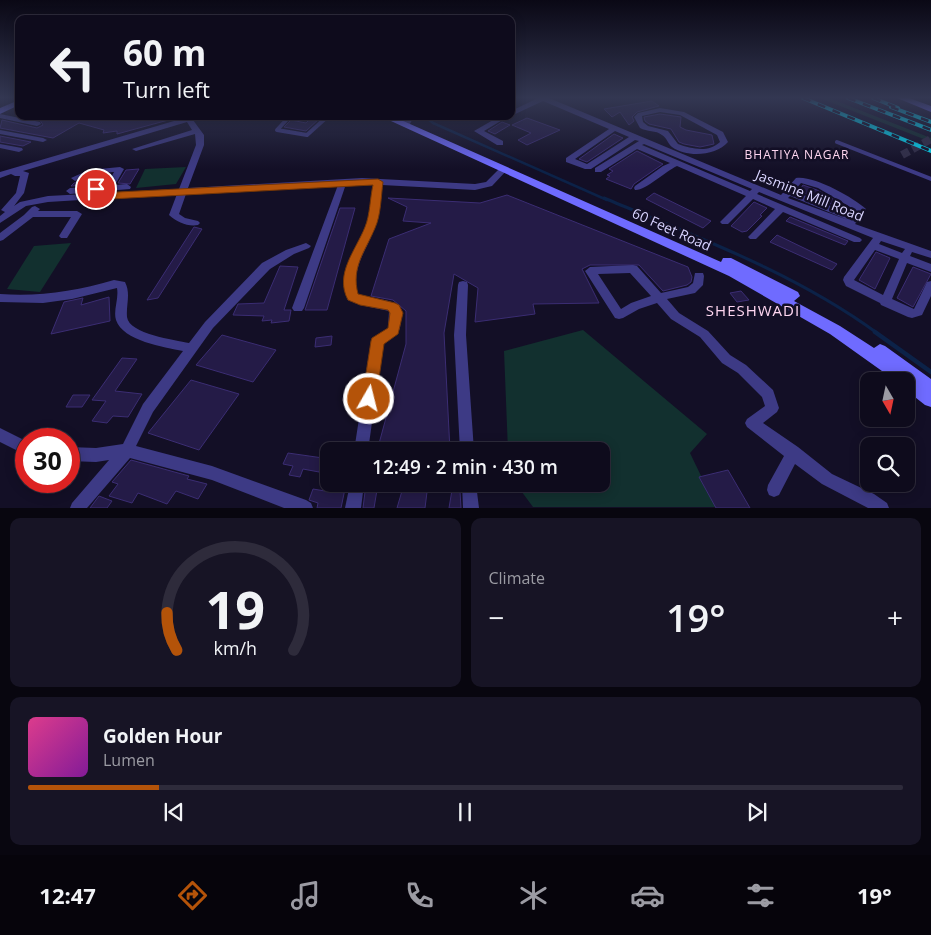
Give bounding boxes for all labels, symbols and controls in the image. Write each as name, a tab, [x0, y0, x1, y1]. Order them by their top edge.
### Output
text: 60 m	[123, 29, 206, 76]
icon: left	[40, 35, 105, 100]
text: Turn left	[123, 74, 210, 104]
district label: BHATIYA NAGAR	[745, 146, 849, 163]
street label: Jasmine Mill Road	[751, 164, 867, 225]
pin	[75, 168, 117, 210]
icon: arrive	[82, 175, 110, 203]
street label: 60 Feet Road	[629, 203, 715, 255]
district label: SHESHWADI	[706, 300, 800, 320]
position arrow	[342, 372, 394, 424]
north arrow	[860, 372, 915, 428]
map controls	[860, 372, 915, 492]
speed limit sign: 30	[15, 428, 80, 493]
button: search	[860, 437, 915, 492]
text: 12:49 · 2 min · 430 m	[372, 454, 558, 480]
text: Climate	[489, 567, 545, 589]
text: 19	[206, 573, 265, 644]
text: 19°	[666, 591, 726, 643]
text: −	[489, 598, 505, 636]
text: +	[887, 598, 903, 636]
text: km/h	[214, 636, 257, 660]
text: Golden Hour	[103, 723, 222, 749]
text: Lumen	[103, 749, 155, 771]
icon: previous	[160, 798, 188, 826]
icon: pause	[451, 798, 479, 826]
icon: next	[743, 798, 771, 826]
icon: directions	[175, 878, 210, 913]
icon: music	[288, 878, 323, 913]
icon: phone	[402, 878, 437, 913]
icon: climate	[516, 878, 551, 913]
icon: car	[630, 878, 665, 913]
icon: filters	[743, 878, 778, 913]
text: 12:47	[39, 880, 96, 910]
text: 19°	[857, 880, 892, 910]

